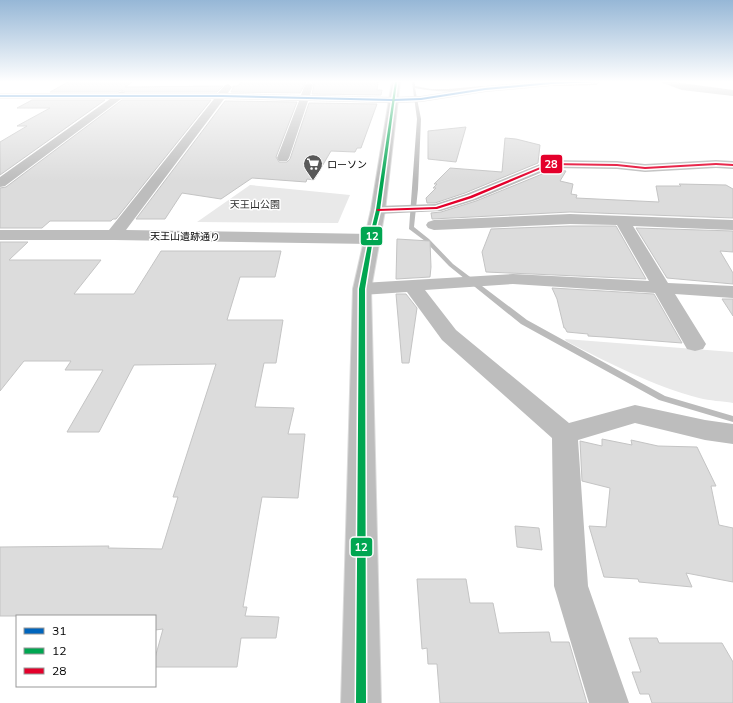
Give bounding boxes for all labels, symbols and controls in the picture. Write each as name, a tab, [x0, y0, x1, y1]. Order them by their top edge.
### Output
supermarket icon: ローソン	[302, 153, 324, 181]
line badge: 28	[540, 154, 563, 174]
text: 28	[544, 157, 558, 171]
place label: ローソン	[327, 158, 367, 171]
park label: 天王山公園	[230, 198, 280, 211]
line badge: 12	[360, 226, 383, 246]
street label: 天王山遺跡通り	[150, 229, 220, 244]
text: 12	[365, 229, 379, 243]
line badge: 12	[350, 537, 373, 557]
text: 12	[354, 540, 368, 554]
legend	[16, 615, 156, 687]
text: 31	[52, 623, 66, 638]
text: 12	[52, 643, 66, 658]
text: 28	[52, 663, 66, 678]

